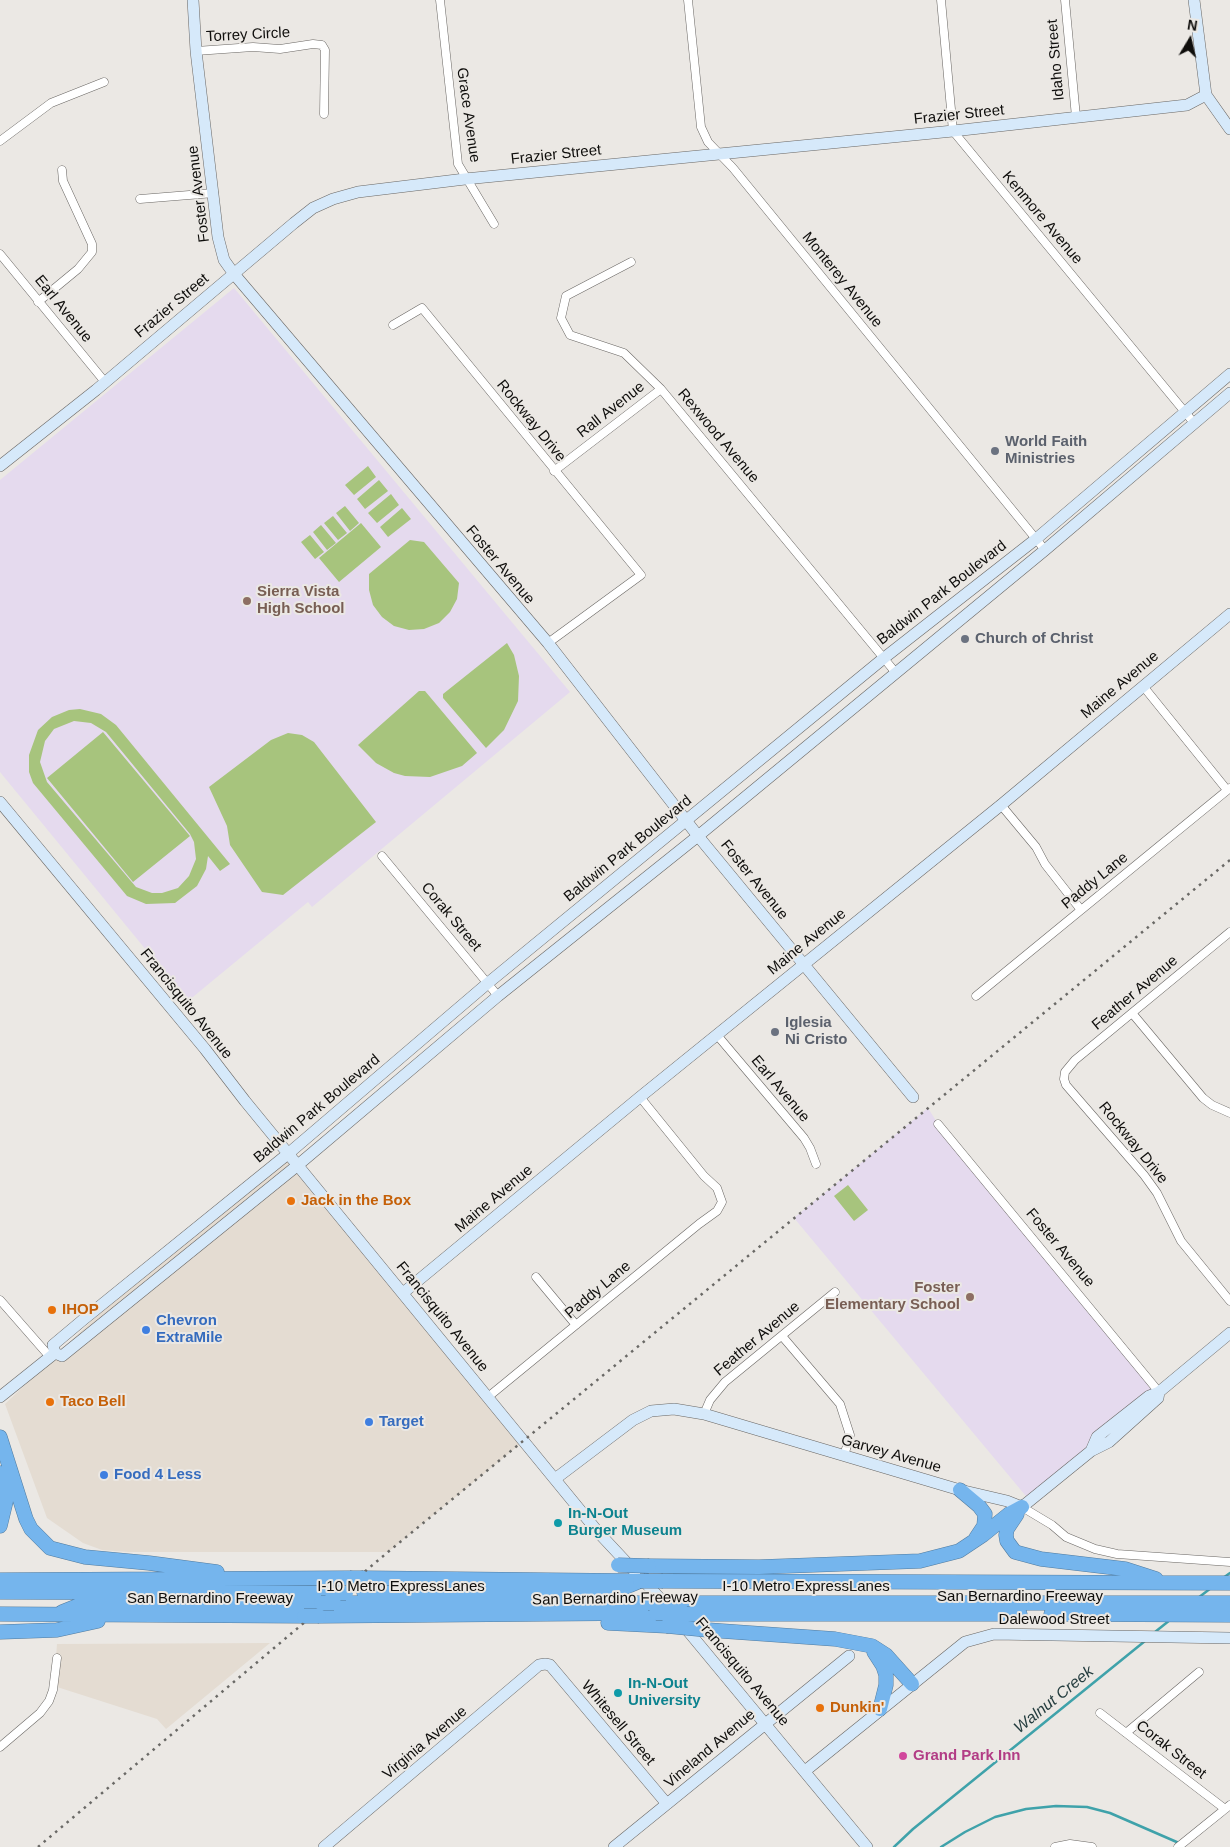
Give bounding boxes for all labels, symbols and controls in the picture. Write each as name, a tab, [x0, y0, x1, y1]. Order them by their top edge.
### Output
north arrow	[1165, 15, 1215, 65]
text: N	[1186, 16, 1199, 34]
street label: Idaho Street	[1043, 19, 1069, 101]
street label: Torrey Circle	[205, 24, 291, 46]
street label: Grace Avenue	[452, 66, 484, 164]
street label: Frazier Street	[913, 101, 1005, 129]
street label: Frazier Street	[510, 141, 602, 169]
street label: Foster Avenue	[184, 145, 214, 243]
street label: Kenmore Avenue	[998, 168, 1086, 268]
street label: Monterey Avenue	[798, 229, 886, 331]
street label: Frazier Street	[131, 270, 213, 342]
street label: Earl Avenue	[30, 272, 96, 346]
street label: Rockway Drive	[493, 376, 569, 466]
street label: Rall Avenue	[574, 378, 648, 442]
street label: Rexwood Avenue	[673, 385, 763, 487]
place label: World Faith Ministries	[1005, 433, 1087, 468]
marker: World Faith Ministries	[989, 445, 1001, 457]
street label: Foster Avenue	[462, 522, 538, 608]
street label: Baldwin Park Boulevard	[874, 537, 1010, 649]
place label: Sierra Vista High School	[257, 583, 344, 618]
marker: Sierra Vista High School	[241, 595, 253, 607]
place label: Church of Christ	[975, 630, 1093, 648]
marker: Church of Christ	[959, 633, 971, 645]
street label: Maine Avenue	[1078, 647, 1162, 723]
street label: Baldwin Park Boulevard	[560, 792, 696, 906]
street label: Foster Avenue	[716, 837, 792, 923]
street label: Paddy Lane	[1058, 849, 1132, 913]
street label: Corak Street	[417, 879, 485, 955]
street label: Maine Avenue	[764, 905, 850, 979]
street label: Francisquito Avenue	[136, 945, 236, 1063]
street label: Feather Avenue	[1088, 952, 1182, 1034]
place label: Iglesia Ni Cristo	[785, 1014, 848, 1049]
marker: Iglesia Ni Cristo	[769, 1026, 781, 1038]
street label: Baldwin Park Boulevard	[250, 1051, 384, 1167]
street label: Earl Avenue	[747, 1052, 813, 1126]
street label: Rockway Drive	[1095, 1098, 1171, 1188]
street label: Maine Avenue	[452, 1161, 536, 1237]
place label: Jack in the Box	[301, 1192, 411, 1210]
marker: Jack in the Box	[285, 1195, 297, 1207]
street label: Foster Avenue	[1022, 1205, 1098, 1291]
street label: Paddy Lane	[562, 1257, 634, 1323]
street label: Francisquito Avenue	[392, 1258, 492, 1376]
place label: Foster Elementary School	[825, 1279, 960, 1314]
marker: Foster Elementary School	[964, 1291, 976, 1303]
street label: Feather Avenue	[710, 1298, 804, 1380]
place label: IHOP	[62, 1301, 99, 1319]
marker: IHOP	[46, 1304, 58, 1316]
place label: Chevron ExtraMile	[156, 1312, 223, 1347]
marker: Chevron ExtraMile	[140, 1324, 152, 1336]
place label: Taco Bell	[60, 1393, 126, 1411]
marker: Taco Bell	[44, 1396, 56, 1408]
place label: Target	[379, 1413, 424, 1431]
marker: Target	[363, 1416, 375, 1428]
street label: Garvey Avenue	[839, 1431, 943, 1477]
place label: Food 4 Less	[114, 1466, 202, 1484]
marker: Food 4 Less	[98, 1469, 110, 1481]
place label: In-N-Out Burger Museum	[568, 1505, 682, 1540]
marker: In-N-Out Burger Museum	[552, 1517, 564, 1529]
street label: I-10 Metro ExpressLanes	[317, 1578, 485, 1596]
street label: I-10 Metro ExpressLanes	[722, 1578, 890, 1596]
street label: San Bernardino Freeway	[937, 1588, 1103, 1606]
street label: San Bernardino Freeway	[532, 1589, 698, 1609]
street label: San Bernardino Freeway	[127, 1590, 293, 1608]
street label: Dalewood Street	[999, 1611, 1109, 1629]
street label: Francisquito Avenue	[691, 1614, 793, 1730]
water label: Walnut Creek	[1010, 1662, 1098, 1738]
place label: In-N-Out University	[628, 1675, 701, 1710]
street label: Whitesell Street	[577, 1677, 659, 1769]
marker: In-N-Out University	[612, 1687, 624, 1699]
place label: Dunkin'	[830, 1699, 884, 1717]
marker: Dunkin'	[814, 1702, 826, 1714]
street label: Virginia Avenue	[379, 1703, 471, 1783]
street label: Vineland Avenue	[661, 1706, 759, 1792]
street label: Corak Street	[1132, 1717, 1210, 1783]
place label: Grand Park Inn	[913, 1747, 1021, 1765]
marker: Grand Park Inn	[897, 1750, 909, 1762]

